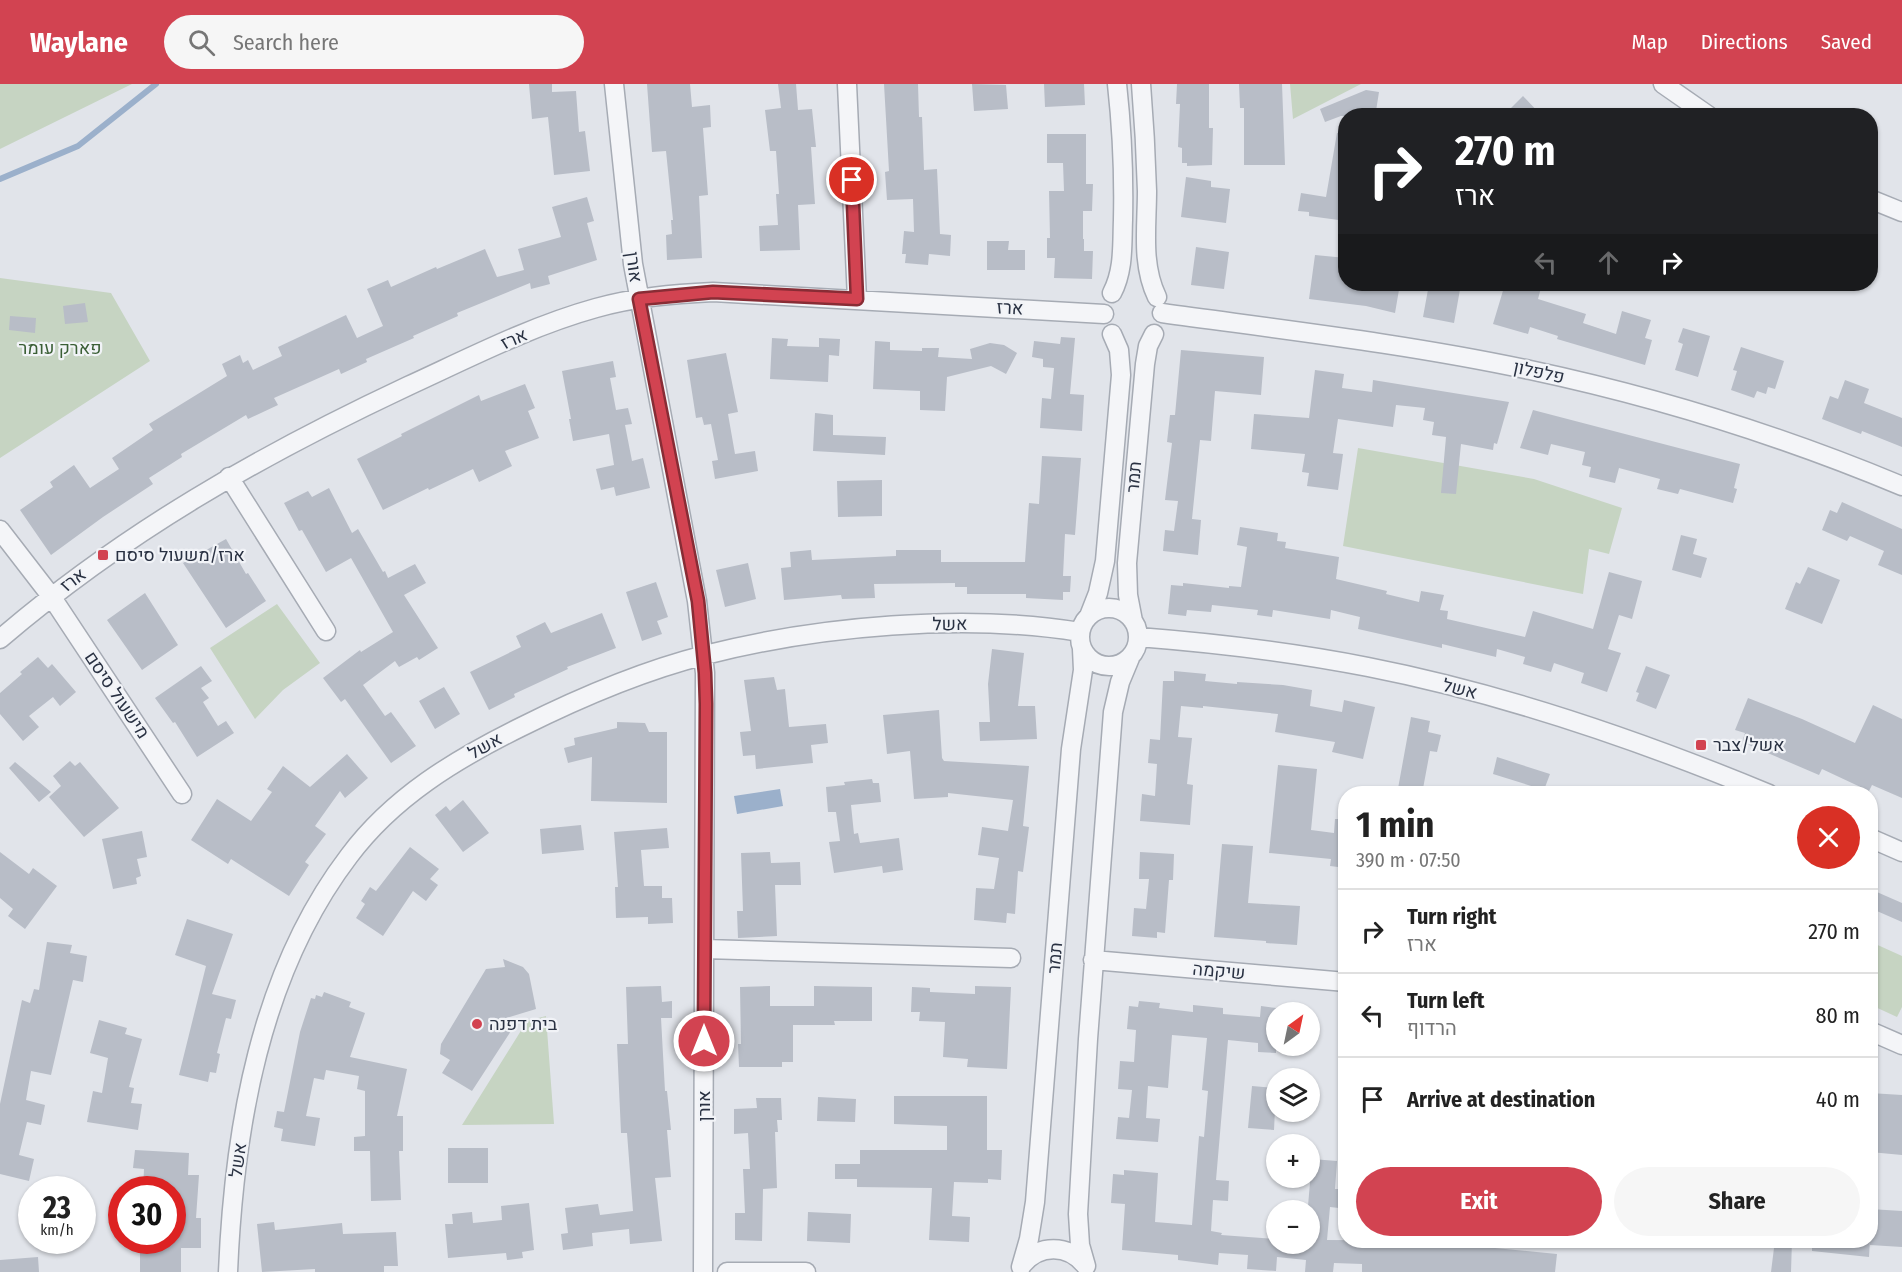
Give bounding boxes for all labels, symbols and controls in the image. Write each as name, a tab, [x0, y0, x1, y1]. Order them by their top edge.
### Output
search box	[164, 15, 584, 69]
text: Waylane	[30, 26, 128, 59]
icon: search	[185, 26, 218, 59]
text: Search here	[233, 29, 339, 56]
text: Map	[1631, 29, 1668, 55]
text: Directions	[1701, 29, 1788, 55]
text: Saved	[1821, 29, 1872, 55]
text: 270 m	[1455, 126, 1555, 176]
icon: right	[1356, 132, 1434, 210]
pin	[826, 154, 877, 205]
icon: arrive	[835, 163, 868, 196]
text: ארז	[1455, 180, 1495, 212]
icon: left	[1529, 246, 1562, 279]
icon: ahead	[1592, 246, 1625, 279]
icon: right	[1655, 246, 1688, 279]
street label: אורן	[621, 250, 647, 284]
street label: ארז	[996, 296, 1024, 320]
street label: ארז	[497, 324, 531, 354]
park label: פארק עומר	[18, 337, 102, 359]
street label: פלפלון	[1511, 356, 1567, 388]
street label: תמר	[1122, 460, 1146, 494]
place label: ארז/משעול סיסם	[115, 544, 245, 566]
marker: ארז/משעול סיסם	[96, 548, 110, 562]
street label: ארז	[56, 563, 90, 597]
street label: אשל	[932, 613, 968, 635]
street label: מישעול סיסם	[80, 647, 154, 743]
street label: אשל	[1440, 674, 1480, 704]
street label: אשל	[464, 728, 506, 764]
place label: אשל/צבר	[1713, 734, 1785, 756]
marker: אשל/צבר	[1694, 738, 1708, 752]
text: 1 min	[1356, 803, 1434, 847]
button: close	[1797, 806, 1860, 869]
text: 390 m · 07:50	[1356, 848, 1461, 872]
text: Turn right	[1407, 903, 1496, 930]
icon: right	[1356, 915, 1389, 948]
text: 270 m	[1808, 918, 1860, 945]
text: ארז	[1407, 932, 1437, 956]
street label: תמר	[1043, 941, 1067, 975]
street label: שיקמה	[1192, 958, 1246, 984]
text: Turn left	[1407, 987, 1485, 1014]
icon: left	[1356, 999, 1389, 1032]
north arrow	[1266, 1002, 1320, 1056]
map controls	[1266, 1002, 1320, 1254]
text: 80 m	[1815, 1002, 1860, 1029]
position arrow	[672, 1009, 736, 1073]
place label: בית דפנה	[489, 1013, 558, 1035]
text: הרדוף	[1407, 1016, 1457, 1040]
marker: בית דפנה	[470, 1017, 484, 1031]
button: layers	[1266, 1068, 1320, 1122]
icon: arrive	[1356, 1083, 1389, 1116]
text: Arrive at destination	[1407, 1086, 1595, 1113]
text: 40 m	[1816, 1086, 1860, 1113]
street label: אורן	[693, 1091, 715, 1121]
button: +	[1266, 1134, 1320, 1188]
street label: אשל	[225, 1141, 251, 1179]
button: Exit	[1356, 1167, 1602, 1236]
button: Share	[1614, 1167, 1860, 1236]
speed limit sign: 30	[108, 1176, 186, 1254]
text: 23	[43, 1190, 71, 1226]
button: −	[1266, 1200, 1320, 1254]
text: km/h	[40, 1221, 74, 1239]

